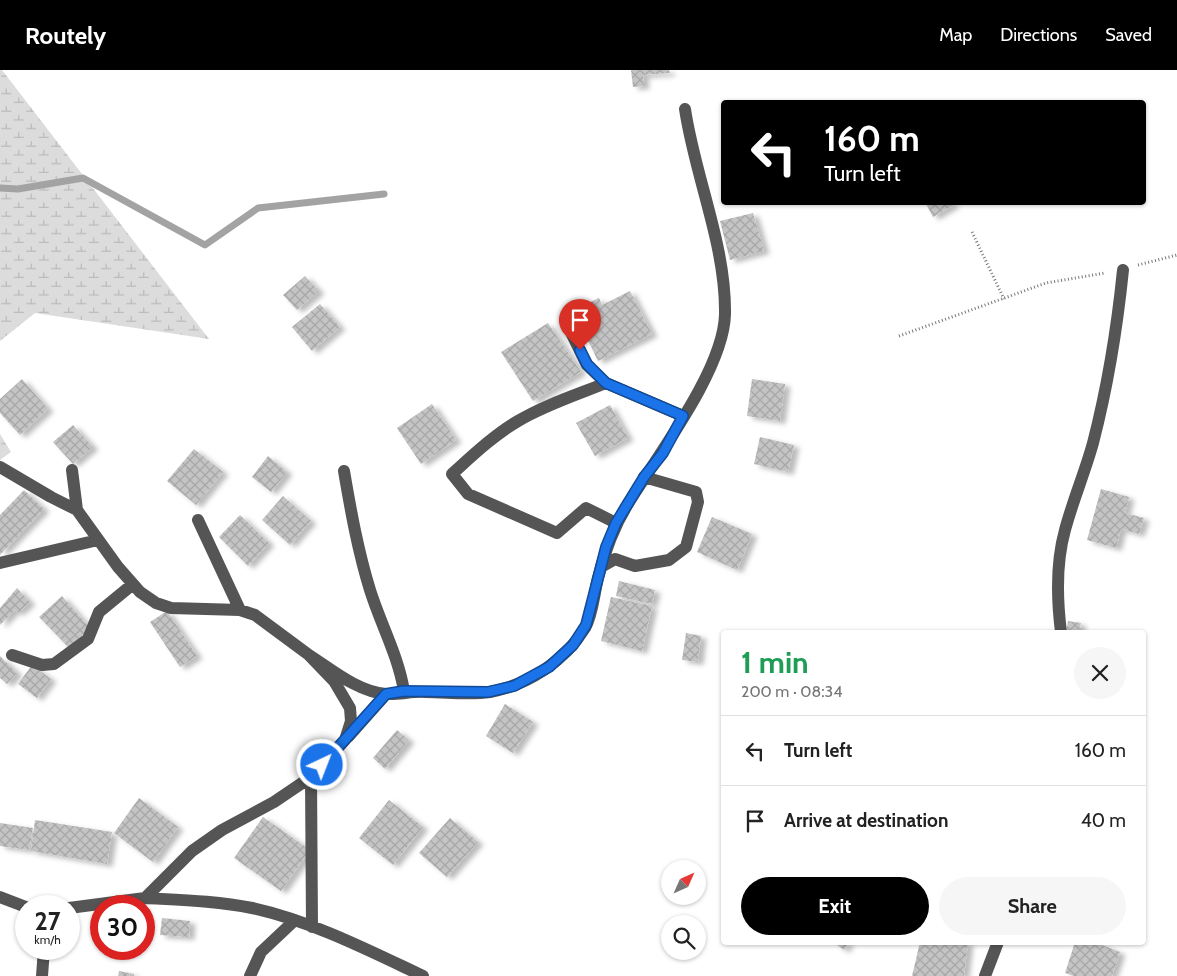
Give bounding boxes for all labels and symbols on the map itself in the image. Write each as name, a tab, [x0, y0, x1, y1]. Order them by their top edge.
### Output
pin	[559, 299, 601, 350]
position arrow	[295, 738, 347, 790]
north arrow	[661, 860, 706, 905]
speed limit sign: 30	[90, 895, 155, 960]

